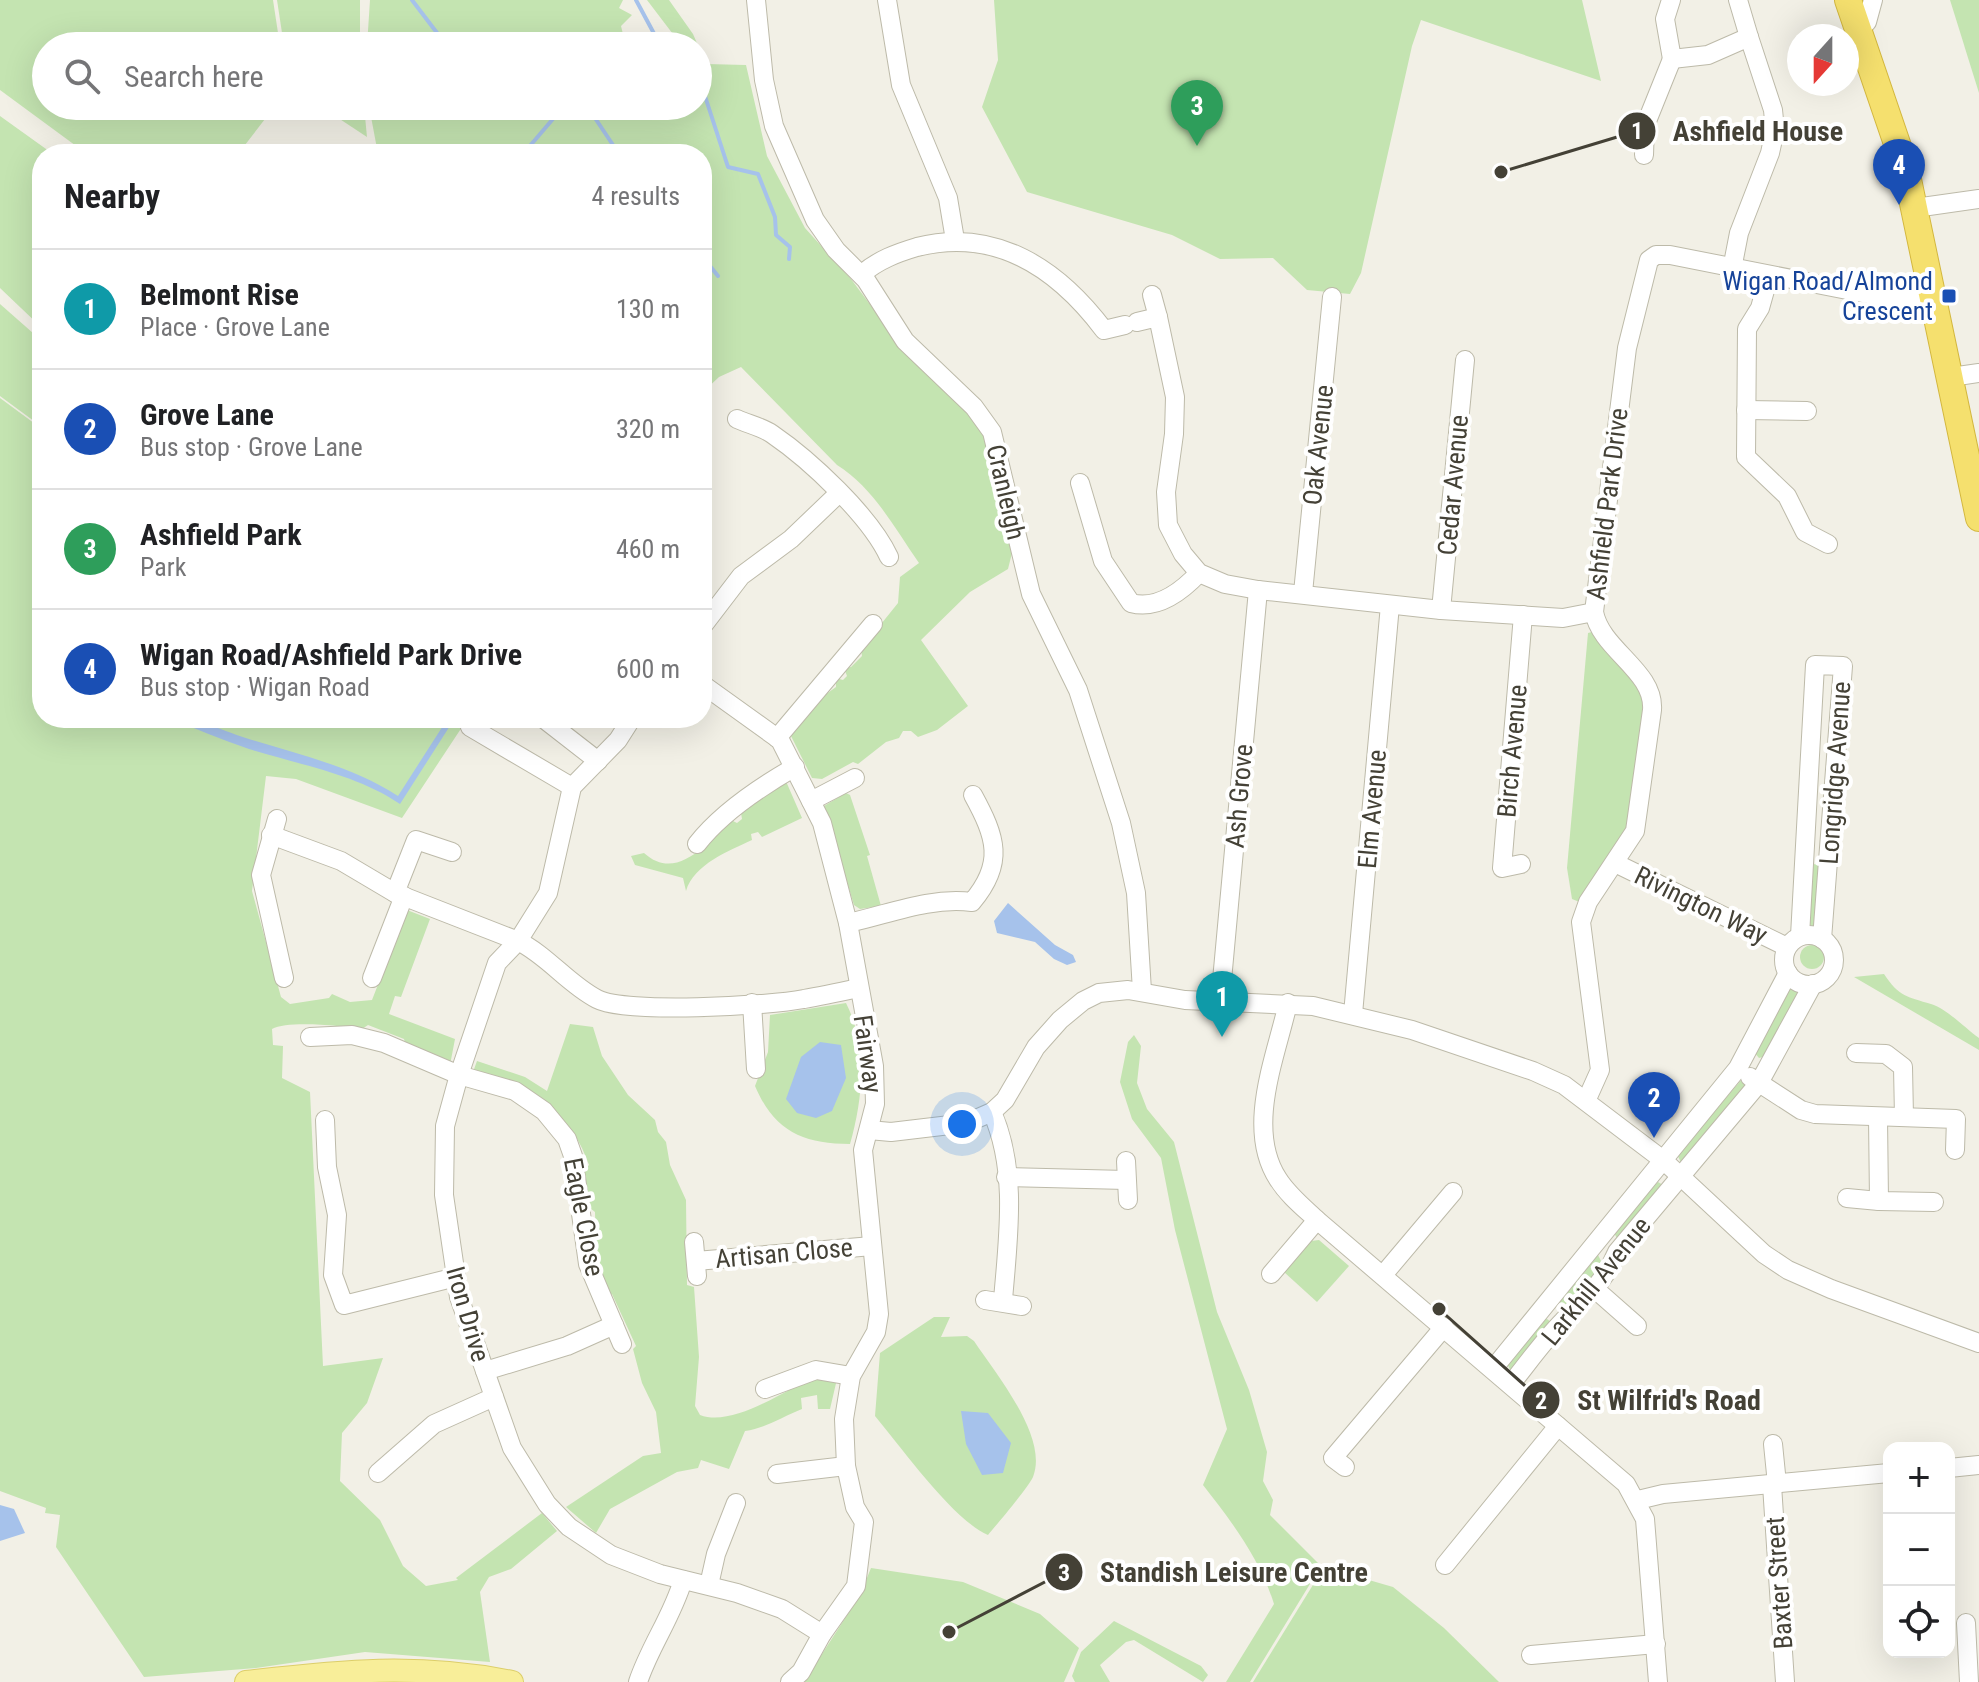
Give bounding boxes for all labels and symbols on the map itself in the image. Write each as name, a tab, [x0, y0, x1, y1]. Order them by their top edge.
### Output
north arrow	[1787, 24, 1859, 96]
pin: 3	[1171, 80, 1223, 146]
callout: Ashfield House	[1617, 105, 1859, 157]
text: Ashfield House	[1673, 115, 1843, 148]
text: 1	[1631, 117, 1643, 145]
pin: 4	[1873, 139, 1925, 205]
place label: Wigan Road/Almond Crescent	[1722, 266, 1933, 326]
marker: Wigan Road/Almond Crescent	[1940, 287, 1958, 305]
street label: Oak Avenue	[1297, 383, 1339, 507]
street label: Ashfield Park Drive	[1580, 406, 1634, 602]
street label: Cedar Avenue	[1432, 413, 1474, 557]
street label: Cranleigh	[981, 442, 1031, 542]
street label: Longridge Avenue	[1814, 680, 1856, 866]
street label: Birch Avenue	[1491, 683, 1533, 819]
street label: Ash Grove	[1220, 743, 1258, 849]
street label: Elm Avenue	[1352, 748, 1392, 870]
street label: Rivington Way	[1630, 860, 1772, 950]
pin: 1	[1196, 971, 1248, 1037]
street label: Fairway	[848, 1013, 888, 1095]
pin: 2	[1628, 1072, 1680, 1138]
your location	[942, 1104, 982, 1144]
street label: Eagle Close	[558, 1155, 610, 1279]
street label: Larkhill Avenue	[1535, 1211, 1657, 1351]
street label: Artisan Close	[714, 1232, 854, 1274]
street label: Iron Drive	[440, 1263, 496, 1365]
callout: St Wilfrid's Road	[1521, 1374, 1776, 1426]
text: St Wilfrid's Road	[1577, 1384, 1761, 1417]
text: 2	[1535, 1387, 1547, 1415]
street label: Baxter Street	[1759, 1516, 1799, 1650]
callout: Standish Leisure Centre	[1044, 1546, 1384, 1598]
text: Standish Leisure Centre	[1100, 1556, 1368, 1589]
text: 3	[1058, 1559, 1070, 1587]

